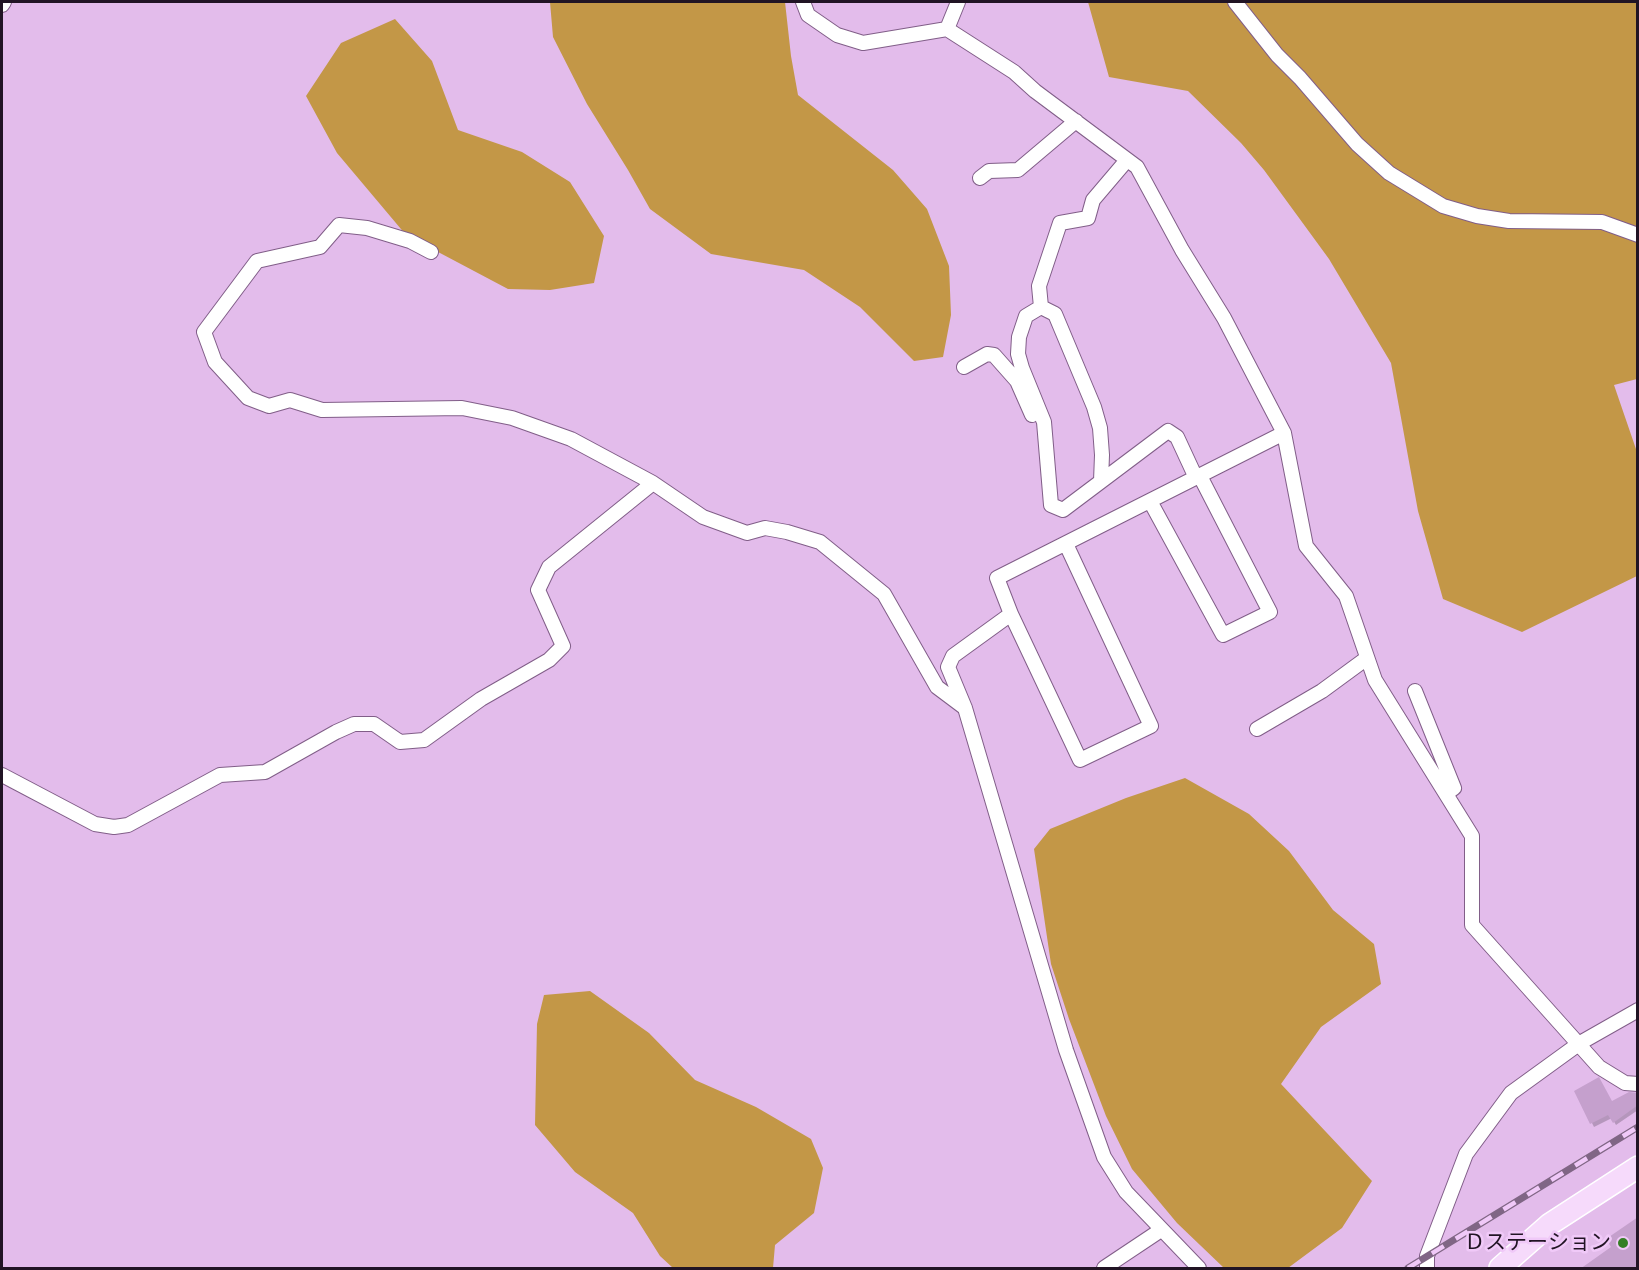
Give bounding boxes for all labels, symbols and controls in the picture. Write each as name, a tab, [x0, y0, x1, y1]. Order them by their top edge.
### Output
place label: Ｄステーション	[1464, 1230, 1611, 1256]
marker: Ｄステーション	[1616, 1236, 1630, 1250]

